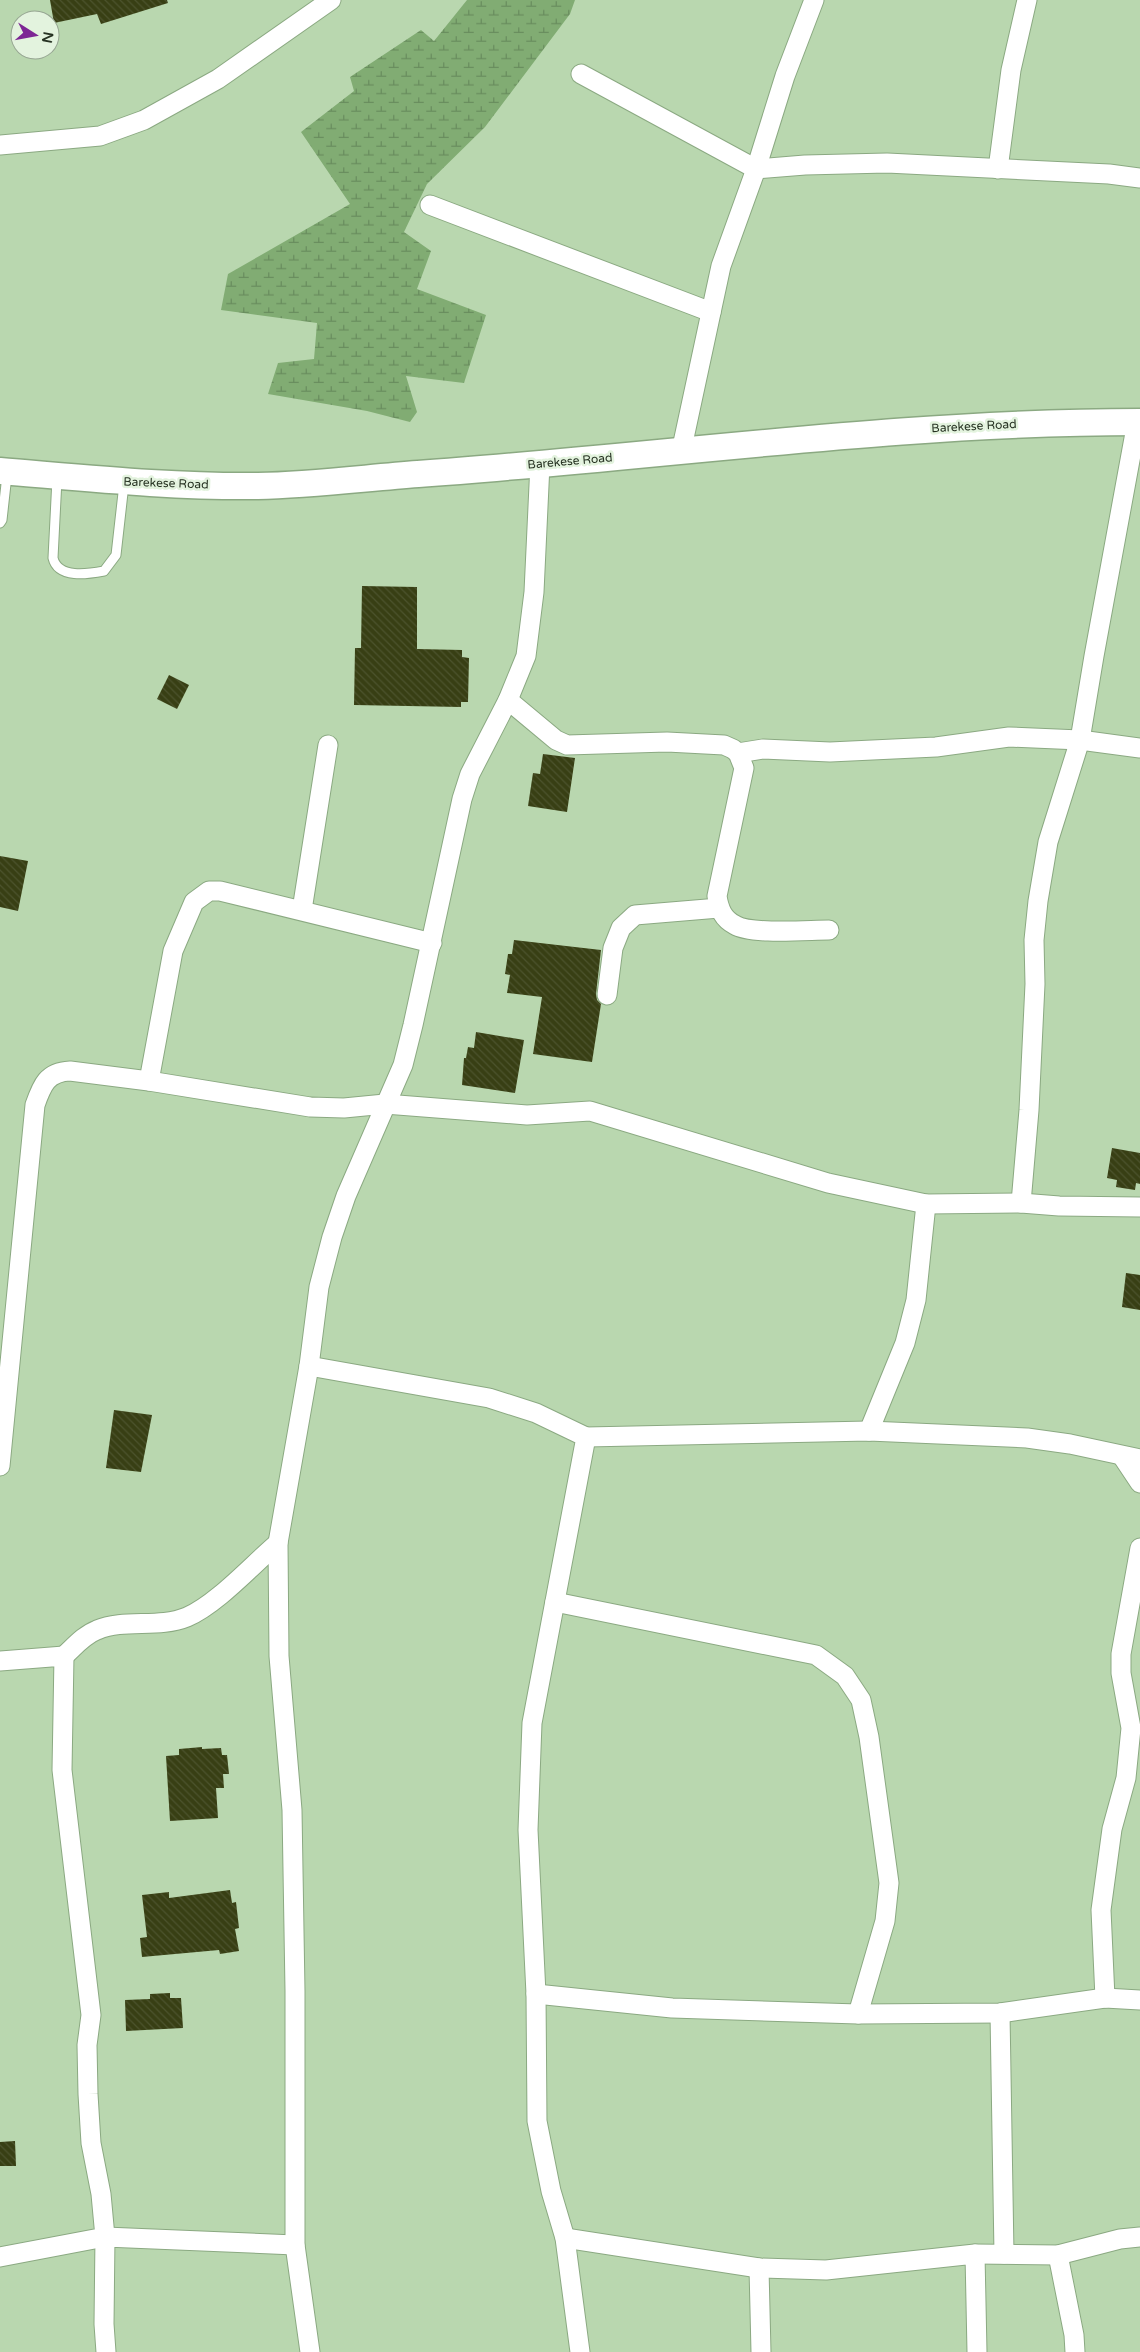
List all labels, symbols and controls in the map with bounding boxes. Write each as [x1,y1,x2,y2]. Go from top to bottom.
north arrow [10,10,60,60]
text: N [38,30,57,45]
street label: Barekese Road [931,417,1017,435]
street label: Barekese Road [527,450,613,472]
street label: Barekese Road [123,475,209,491]

